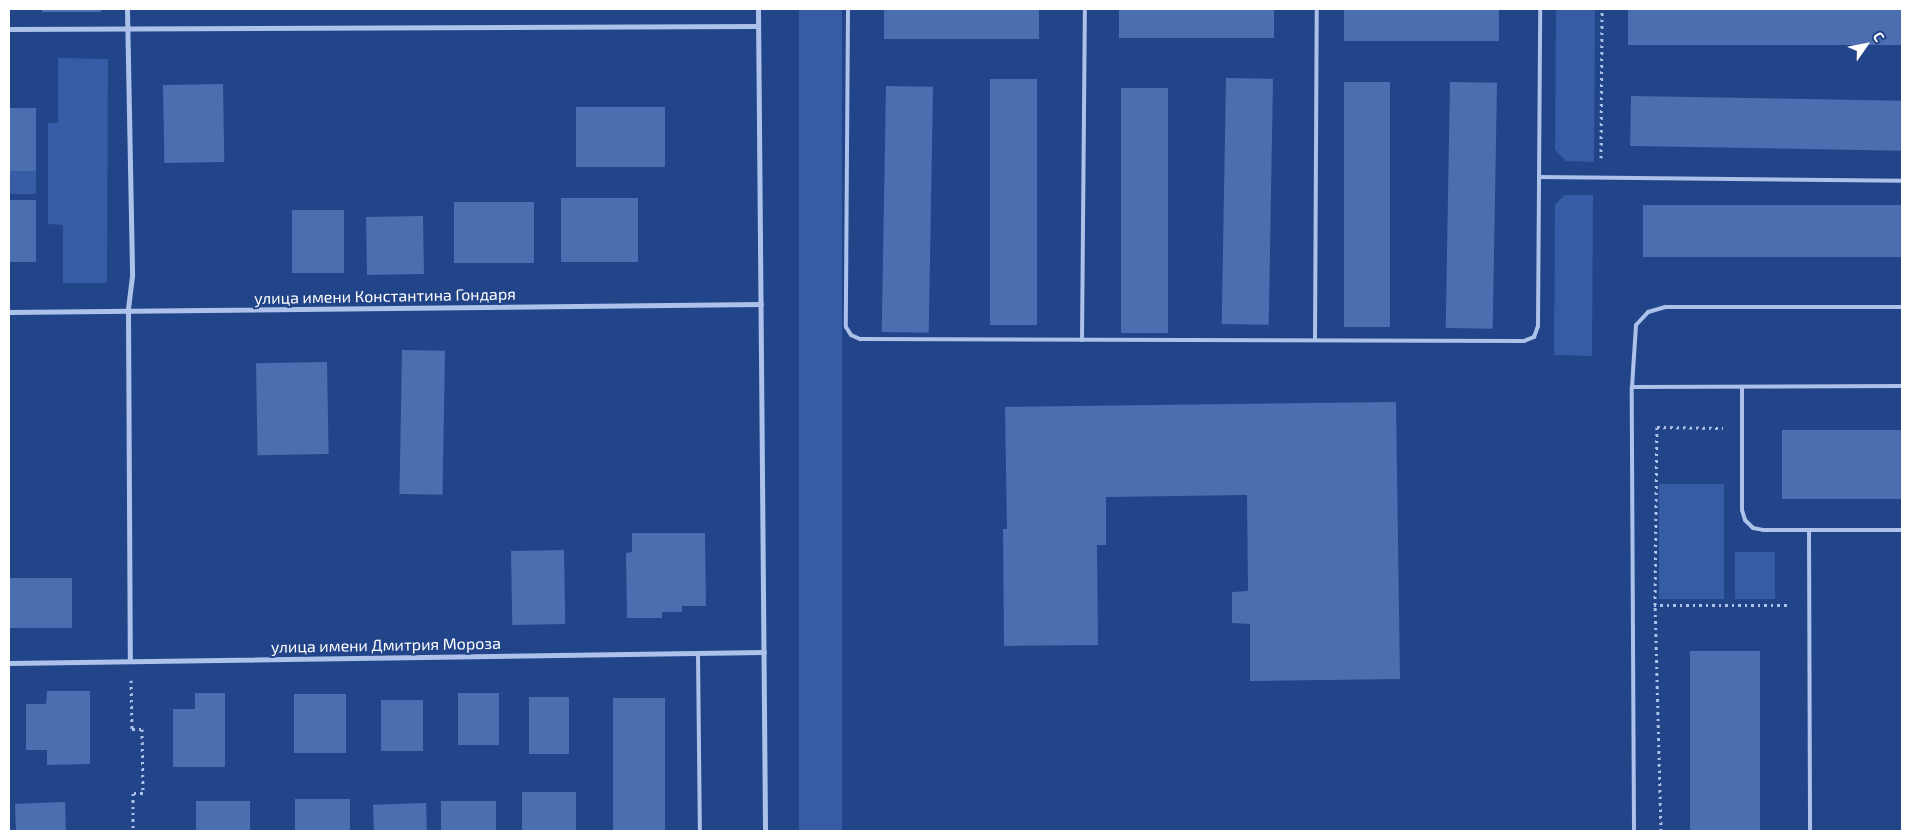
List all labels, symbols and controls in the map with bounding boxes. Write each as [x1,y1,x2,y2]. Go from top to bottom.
north arrow [1841,20,1891,70]
text: С [1870,28,1888,45]
street label: улица имени Константина Гондаря [254,284,516,308]
street label: улица имени Дмитрия Мороза [271,633,501,657]

